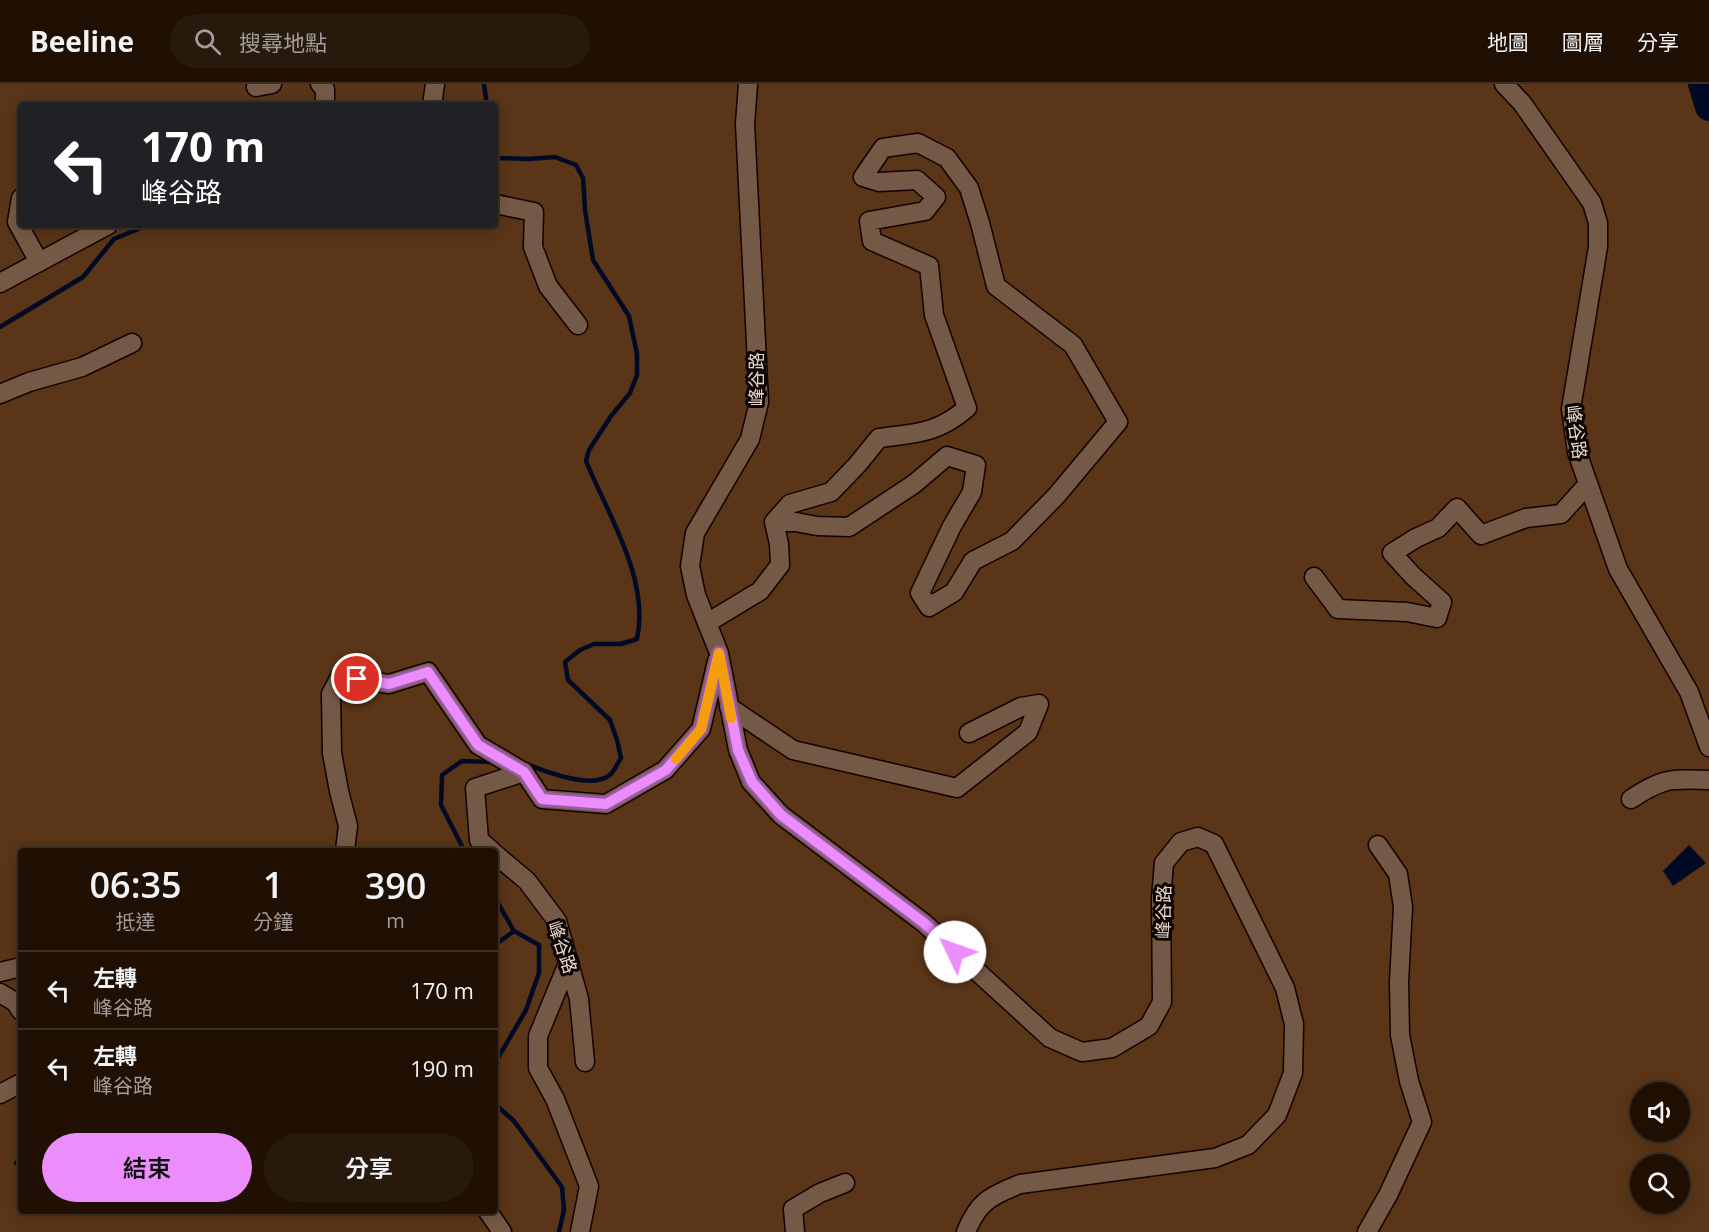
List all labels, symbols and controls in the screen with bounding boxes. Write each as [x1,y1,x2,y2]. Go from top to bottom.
search box [170,14,590,68]
text: Beeline [30,22,134,60]
icon: search [191,25,224,58]
text: 搜尋地點 [239,27,327,57]
text: 地圖 [1487,28,1529,56]
text: 圖層 [1562,28,1604,56]
text: 分享 [1637,28,1679,56]
text: 170 m [141,117,265,174]
icon: left [42,126,120,204]
text: 峰谷路 [141,173,222,210]
street label: 峰谷路 [744,352,768,406]
street label: 峰谷路 [1561,404,1593,460]
pin [331,653,382,704]
icon: arrive [340,662,373,695]
text: 06:35 [90,860,182,909]
text: 1 [263,860,284,909]
text: 390 [365,861,426,910]
street label: 峰谷路 [1151,885,1175,939]
text: m [386,907,405,934]
text: 抵達 [116,908,156,935]
text: 分鐘 [253,908,293,935]
street label: 峰谷路 [543,918,583,976]
position arrow [923,920,987,984]
text: 左轉 [93,962,137,992]
icon: left [42,974,75,1007]
text: 170 m [410,975,474,1005]
text: 峰谷路 [93,994,153,1021]
text: 左轉 [93,1040,137,1070]
icon: left [42,1052,75,1085]
text: 190 m [410,1053,474,1083]
text: 峰谷路 [93,1072,153,1099]
map controls [1630,1082,1690,1214]
button: sound [1630,1082,1690,1142]
button: 結束 [42,1133,252,1202]
button: 分享 [264,1133,474,1202]
button: search [1630,1154,1690,1214]

